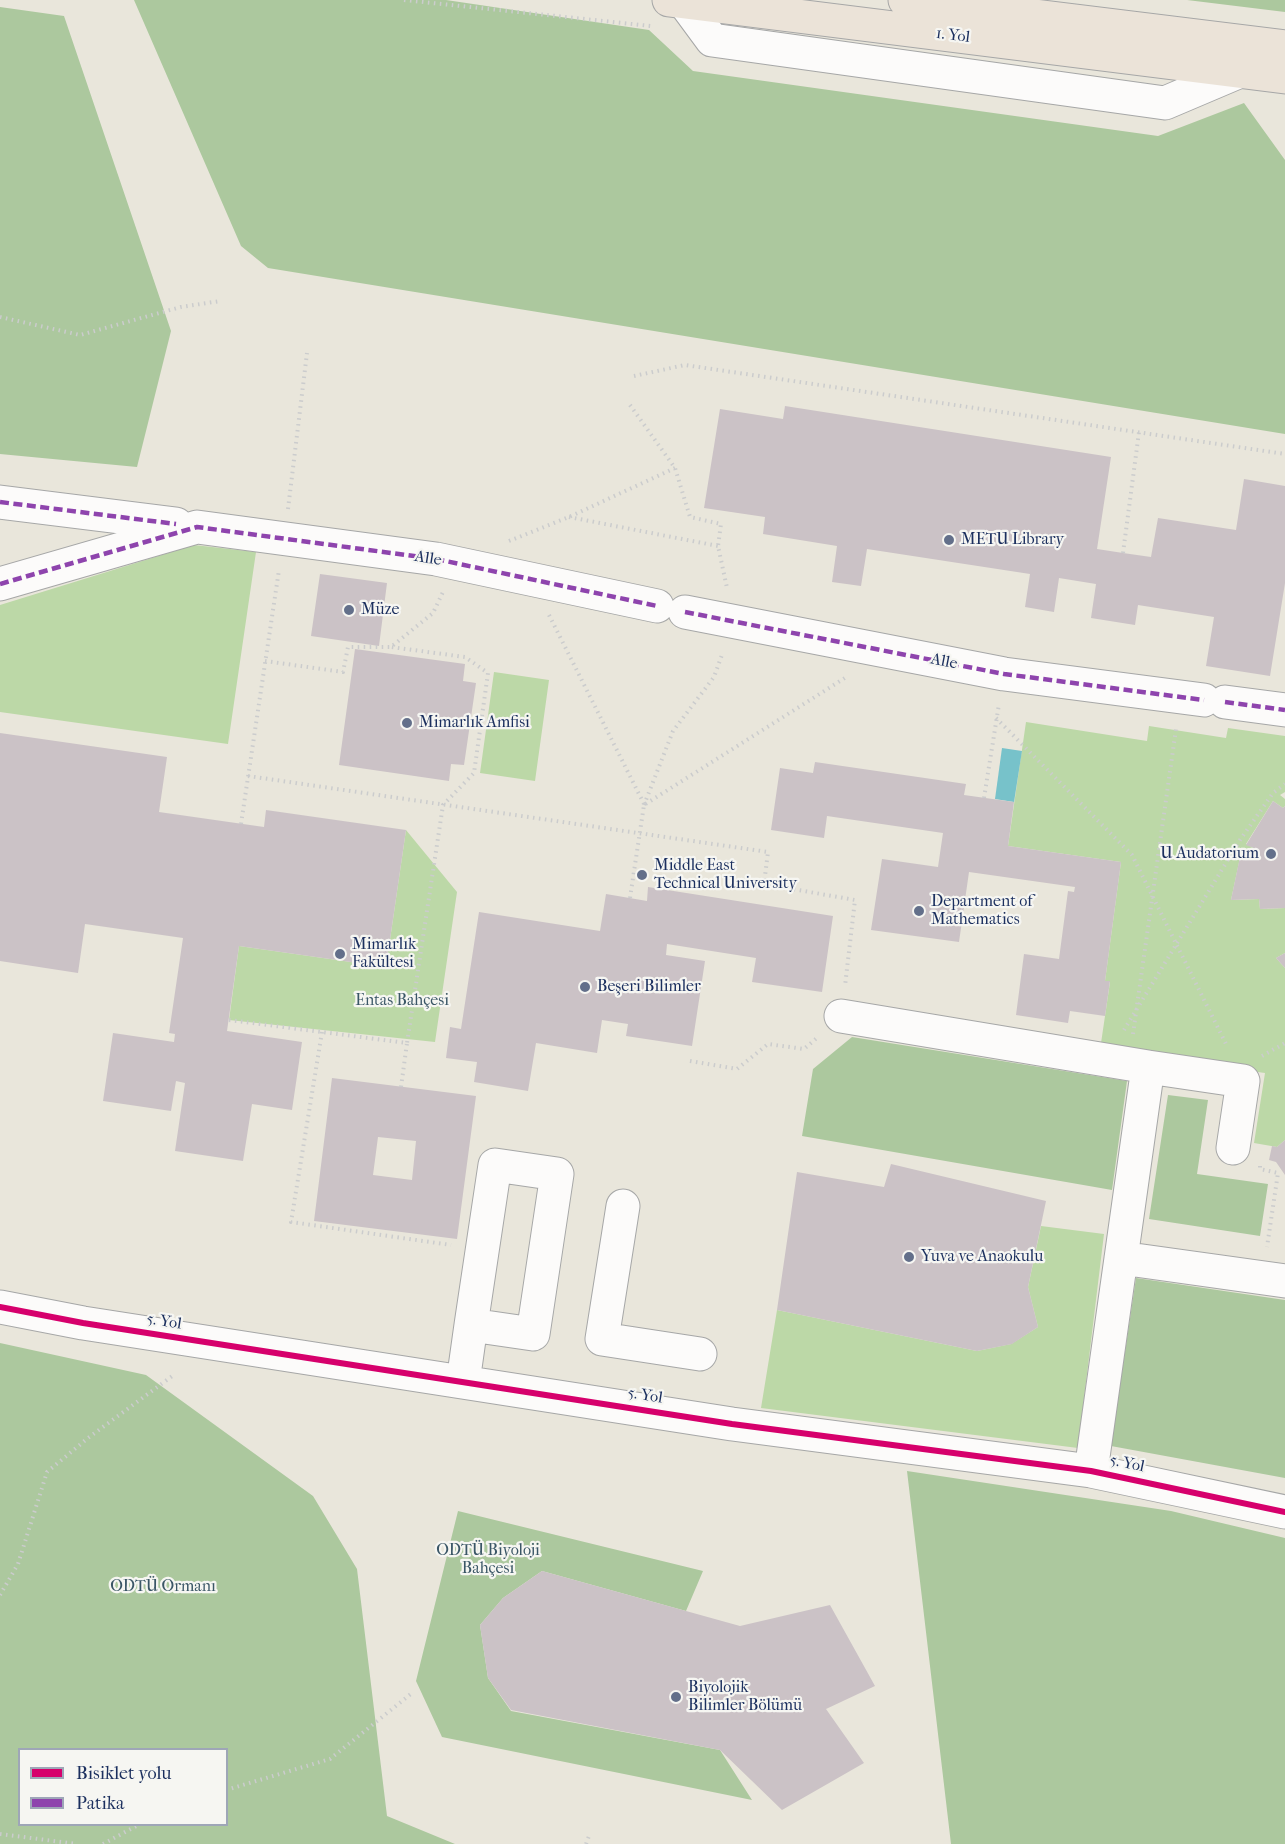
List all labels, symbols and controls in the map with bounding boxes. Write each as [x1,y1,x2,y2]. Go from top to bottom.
street label: 1. Yol [935,24,971,48]
place label: METU Library [961,530,1064,550]
marker: METU Library [942,533,956,547]
street label: Alle [413,547,443,571]
place label: Müze [361,600,400,620]
marker: Müze [342,603,356,617]
street label: Alle [929,650,959,674]
place label: Mimarlık Amfisi [419,713,530,733]
marker: Mimarlık Amfisi [400,716,414,730]
place label: U Audatorium [1160,844,1259,864]
marker: U Audatorium [1264,847,1278,861]
place label: Middle East Technical University [654,856,797,894]
marker: Middle East Technical University [635,868,649,882]
place label: Department of Mathematics [931,892,1033,930]
marker: Department of Mathematics [912,904,926,918]
place label: Mimarlık Fakültesi [352,935,416,973]
marker: Mimarlık Fakültesi [333,947,347,961]
place label: Beşeri Bilimler [597,977,701,997]
marker: Beşeri Bilimler [578,980,592,994]
park label: Entas Bahçesi [355,991,449,1011]
place label: Yuva ve Anaokulu [921,1247,1043,1267]
marker: Yuva ve Anaokulu [902,1250,916,1264]
street label: 5. Yol [145,1310,183,1334]
street label: 5. Yol [626,1384,664,1408]
street label: 5. Yol [1108,1451,1146,1477]
park label: ODTÜ Biyoloji Bahçesi [436,1541,540,1579]
park label: ODTÜ Ormanı [110,1577,216,1597]
place label: Biyolojik Bilimler Bölümü [688,1678,802,1716]
marker: Biyolojik Bilimler Bölümü [669,1690,683,1704]
legend [18,1748,228,1826]
text: Bisiklet yolu [76,1763,172,1784]
text: Patika [76,1793,124,1814]

